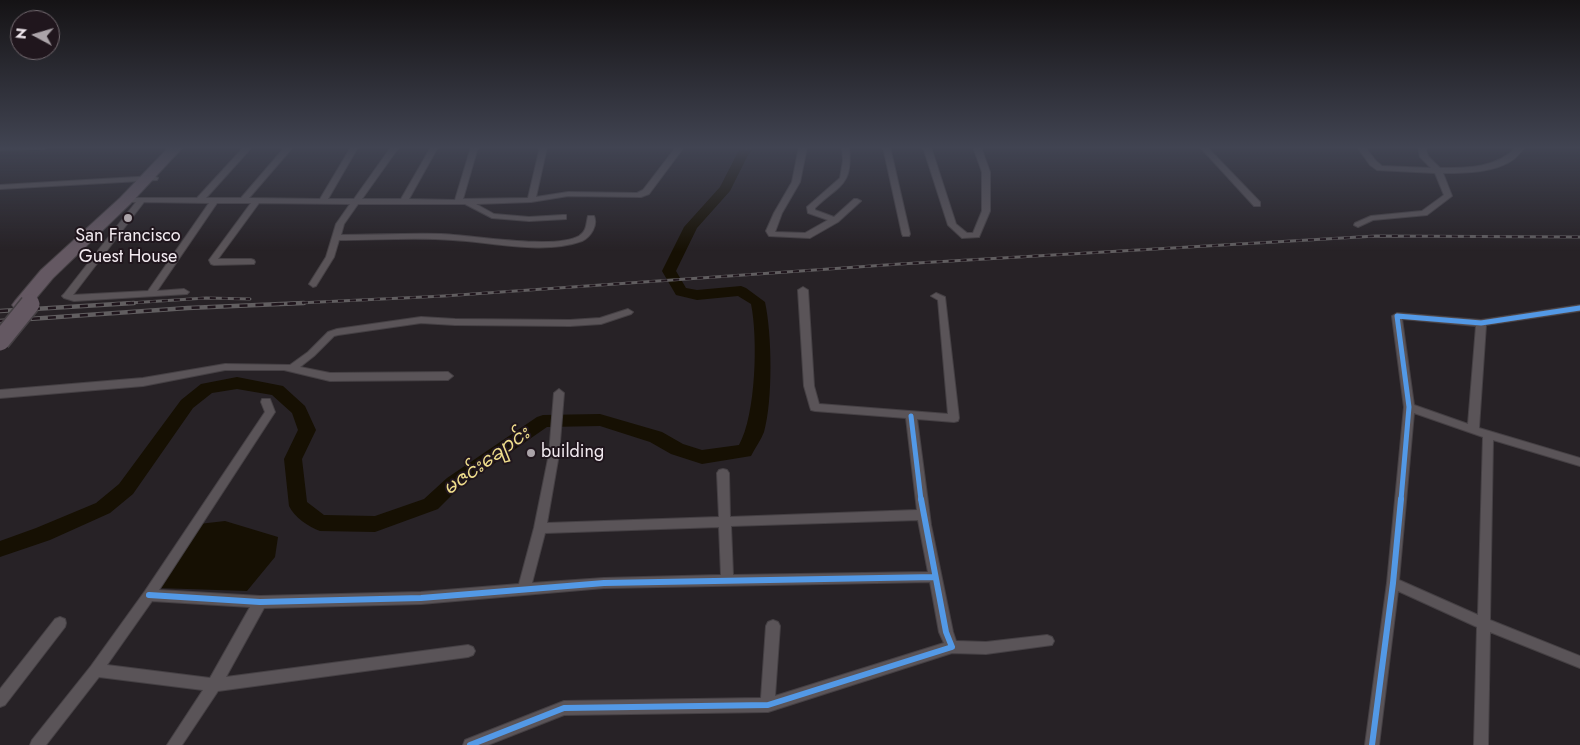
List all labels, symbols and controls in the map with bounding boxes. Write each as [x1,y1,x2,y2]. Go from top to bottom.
north arrow [10,10,60,60]
text: N [11,27,32,40]
marker: San Francisco Guest House [122,212,134,224]
place label: San Francisco Guest House [75,226,181,268]
water label: မဇင်းချောင်း [439,423,535,501]
place label: building [541,442,604,464]
marker: building [525,447,537,459]

